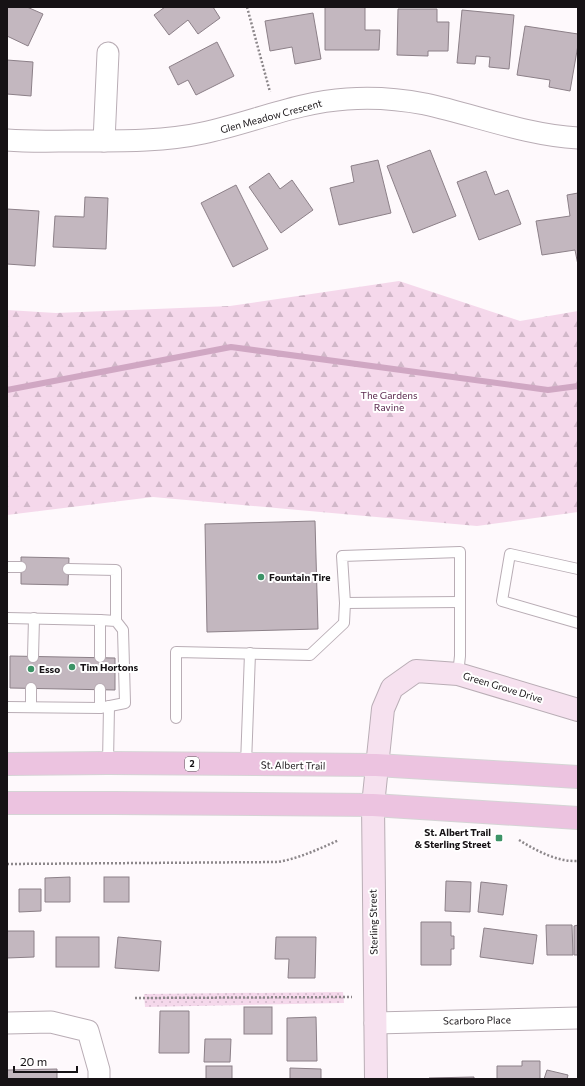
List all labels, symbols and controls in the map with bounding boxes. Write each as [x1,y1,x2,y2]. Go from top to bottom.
street label: Glen Meadow Crescent [219,97,323,135]
park label: The Gardens Ravine [360,389,418,413]
place label: Fountain Tire [269,571,331,583]
marker: Fountain Tire [256,572,266,582]
place label: Tim Hortons [80,661,138,673]
marker: Tim Hortons [67,662,77,672]
place label: Esso [39,663,60,675]
marker: Esso [26,664,36,674]
street label: Green Grove Drive [462,669,544,705]
road number: 2 [185,757,199,771]
street label: St. Albert Trail [261,758,325,772]
place label: St. Albert Trail & Sterling Street [414,826,491,850]
marker: St. Albert Trail & Sterling Street [494,833,504,843]
street label: Sterling Street [366,889,380,955]
street label: Scarboro Place [443,1013,511,1027]
scale bar [14,1048,77,1074]
text: 20 m [20,1054,47,1068]

